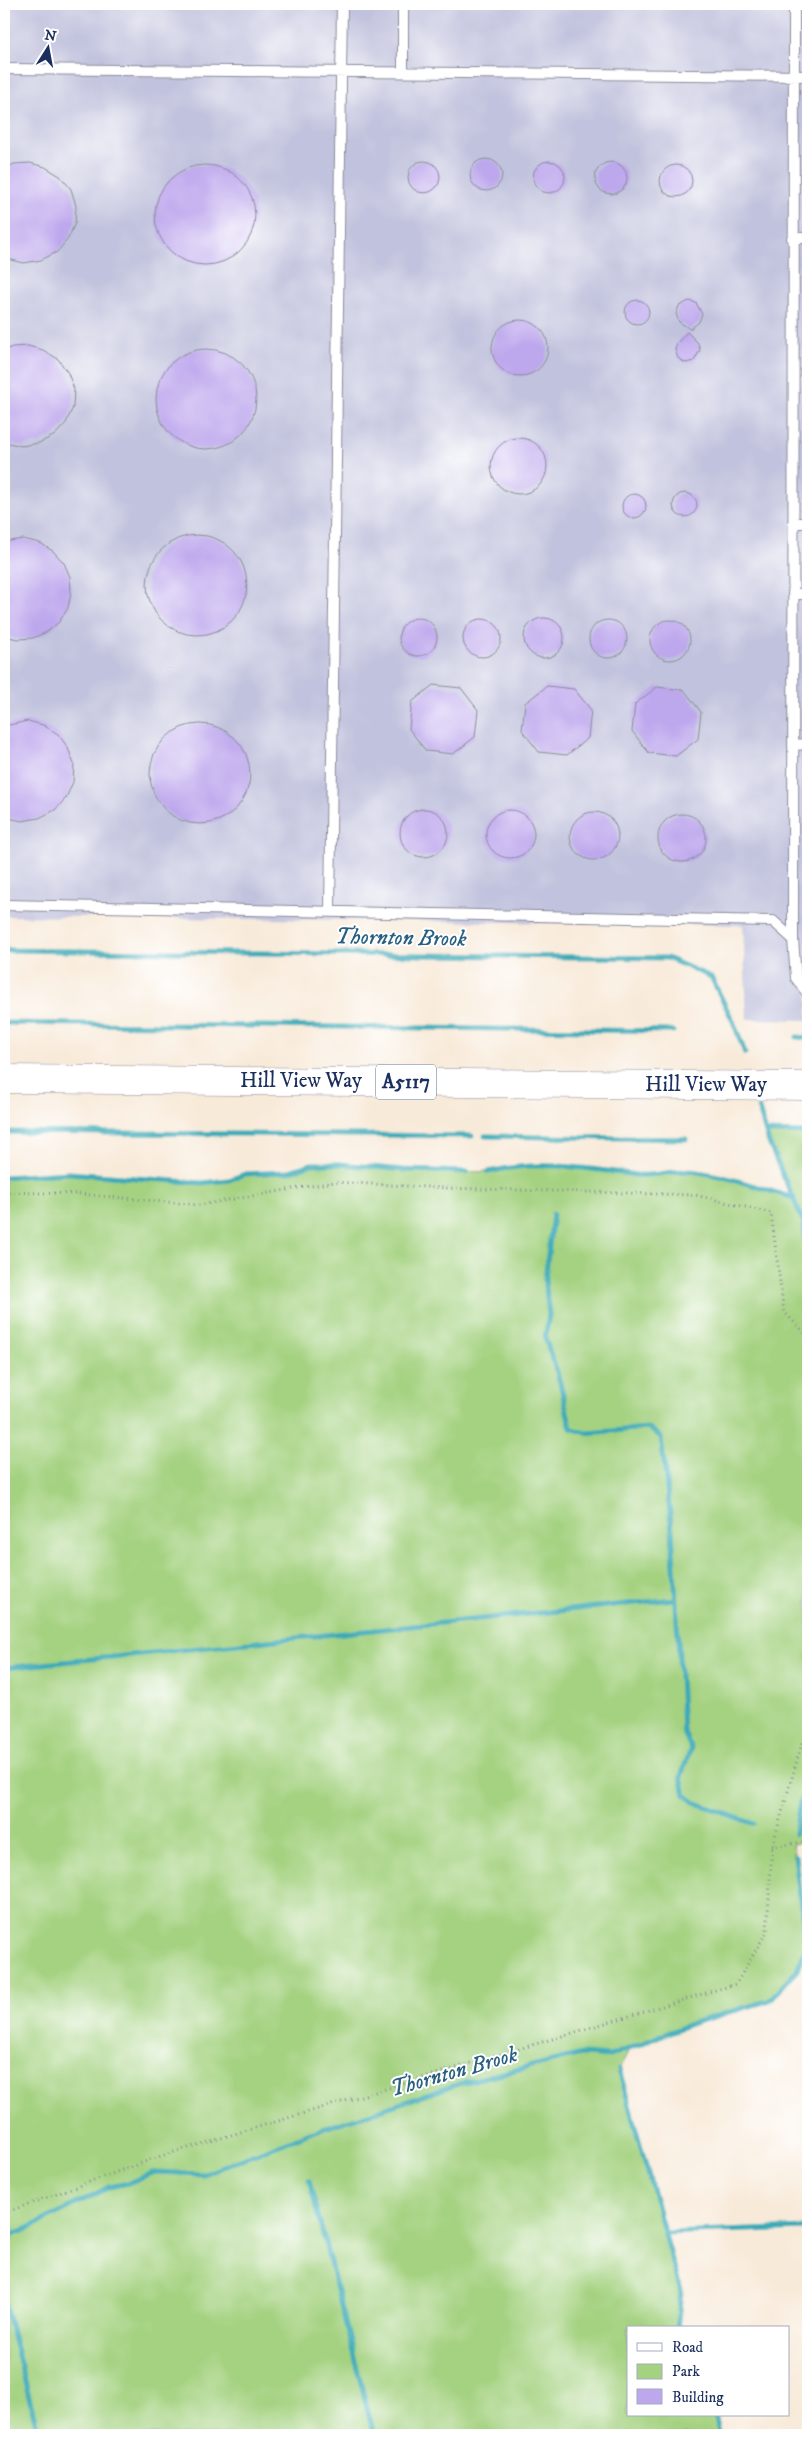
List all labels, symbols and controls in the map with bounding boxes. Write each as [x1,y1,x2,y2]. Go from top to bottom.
north arrow [22,22,72,72]
text: N [43,26,58,46]
water label: Thornton Brook [335,923,468,953]
road number: A5117 [376,1064,436,1100]
street label: Hill View Way [240,1068,363,1094]
street label: Hill View Way [645,1072,768,1098]
water label: Thornton Brook [387,2041,522,2103]
legend [627,2326,790,2416]
text: Road [672,2338,704,2357]
text: Park [672,2362,701,2381]
text: Building [672,2388,724,2407]

